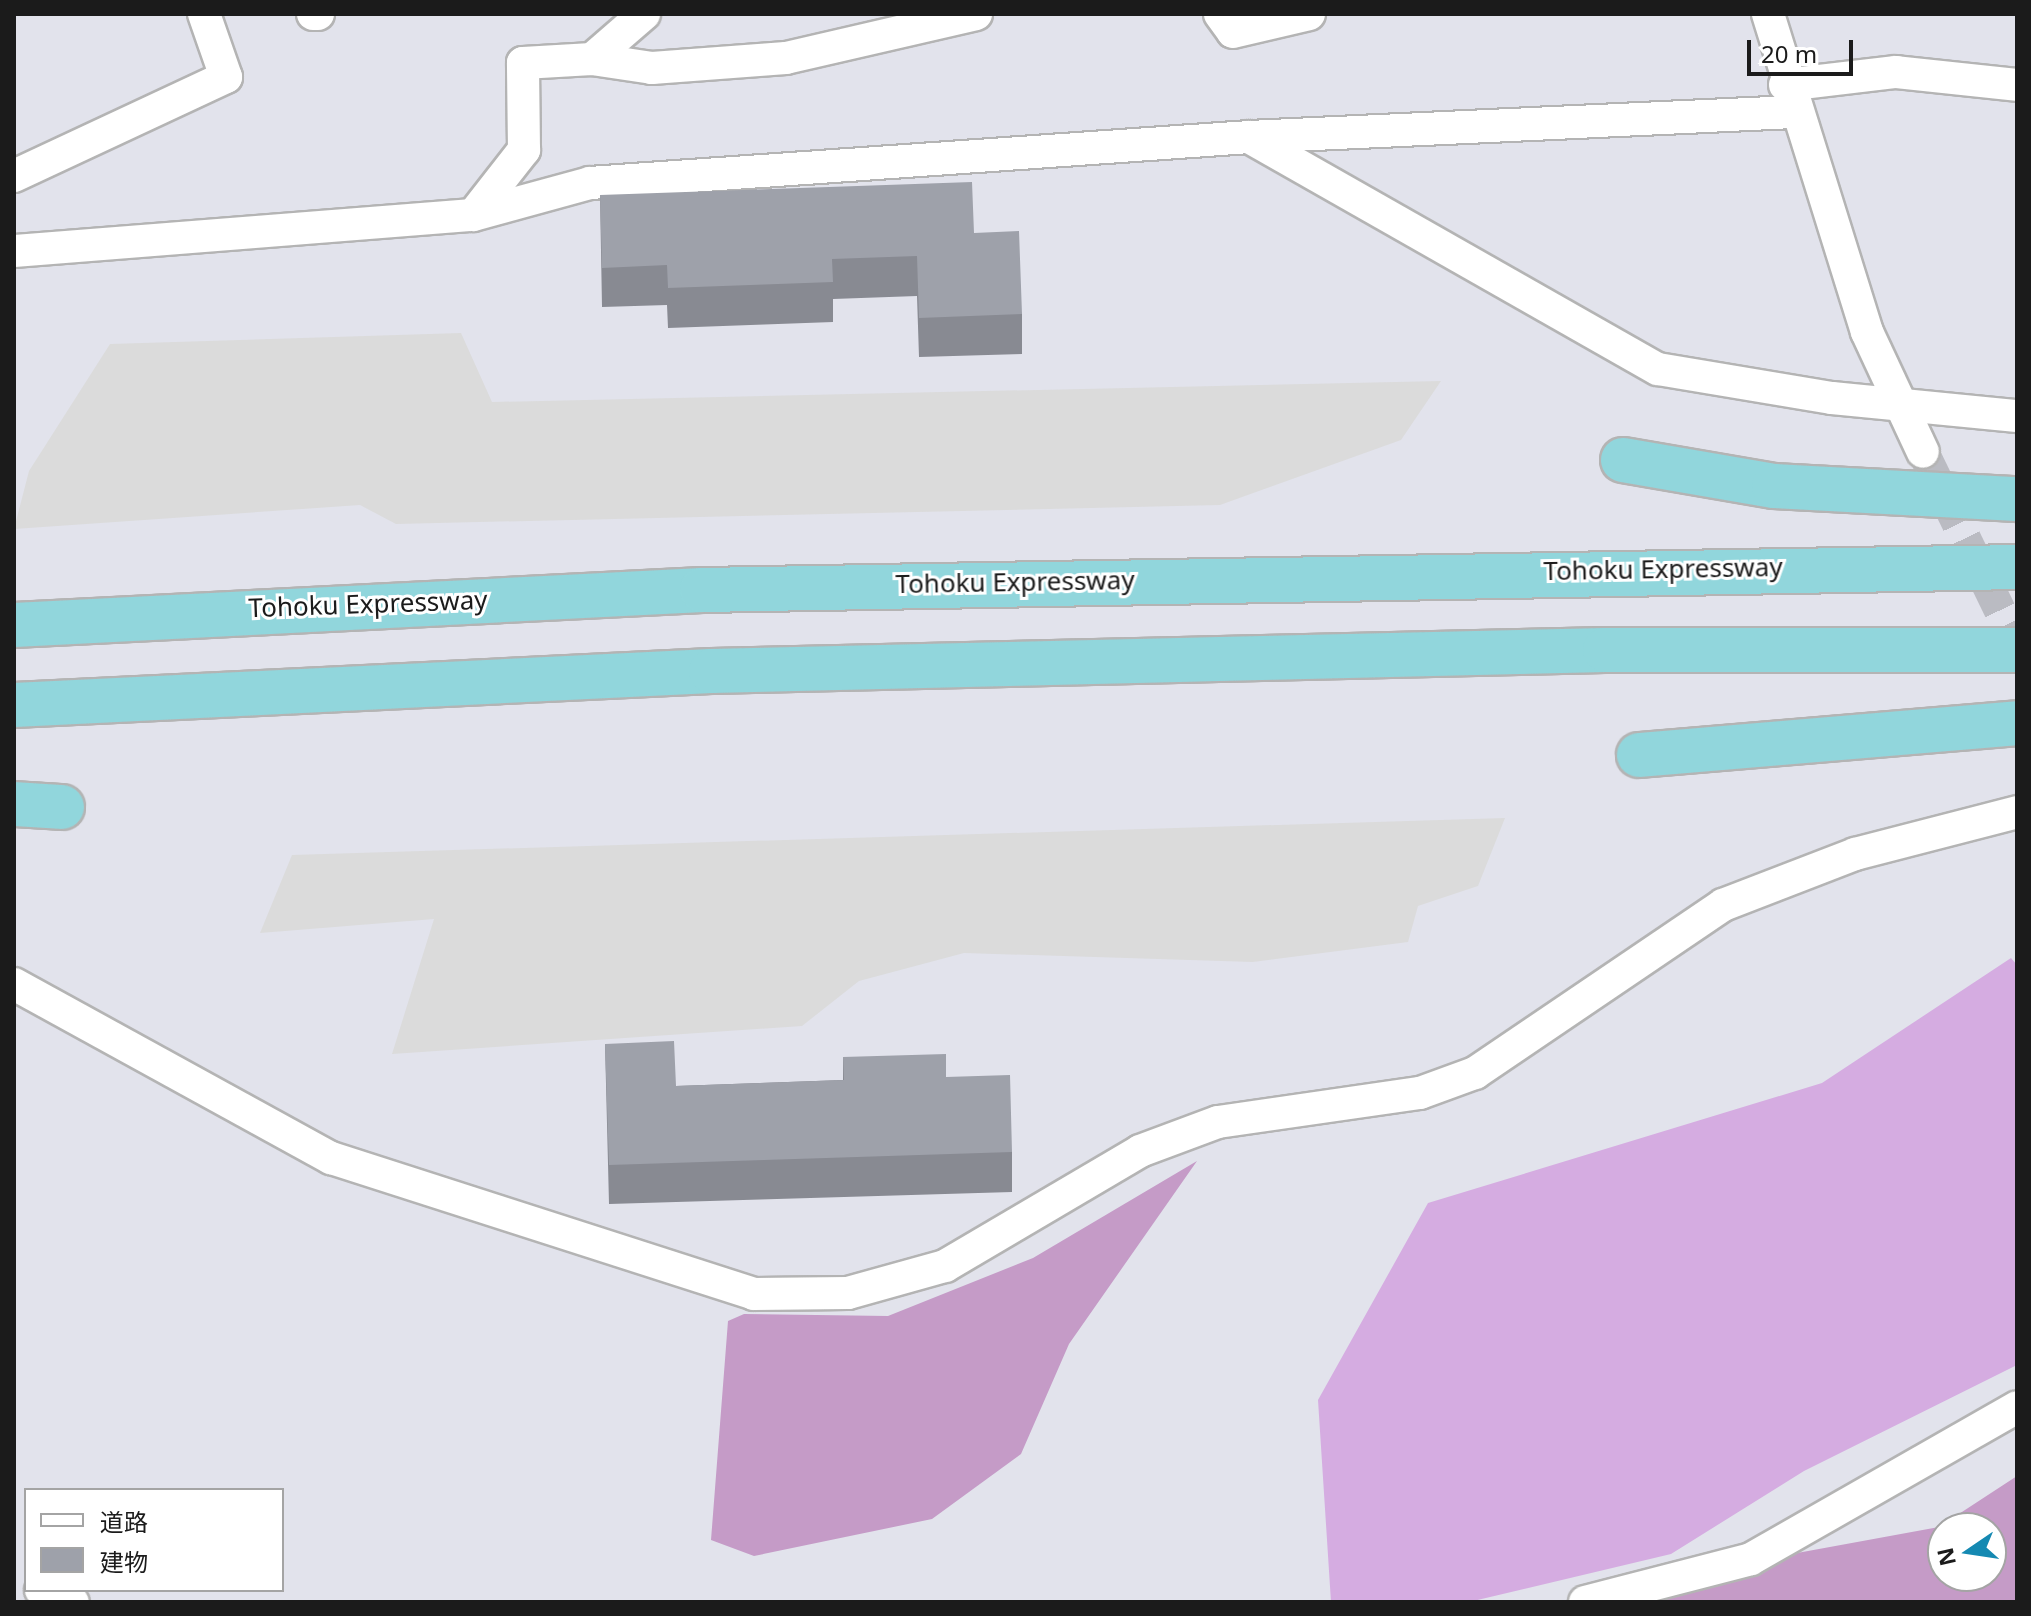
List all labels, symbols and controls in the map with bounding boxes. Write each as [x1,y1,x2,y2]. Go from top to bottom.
scale bar [1751,24,1857,74]
text: 20 m [1761,37,1817,70]
street label: Tohoku Expressway [1543,551,1783,587]
street label: Tohoku Expressway [895,564,1135,600]
street label: Tohoku Expressway [248,584,488,624]
legend [24,1488,284,1592]
text: 道路 [100,1505,148,1538]
north arrow [1927,1512,2007,1592]
text: 建物 [100,1545,148,1578]
text: N [1929,1545,1962,1569]

